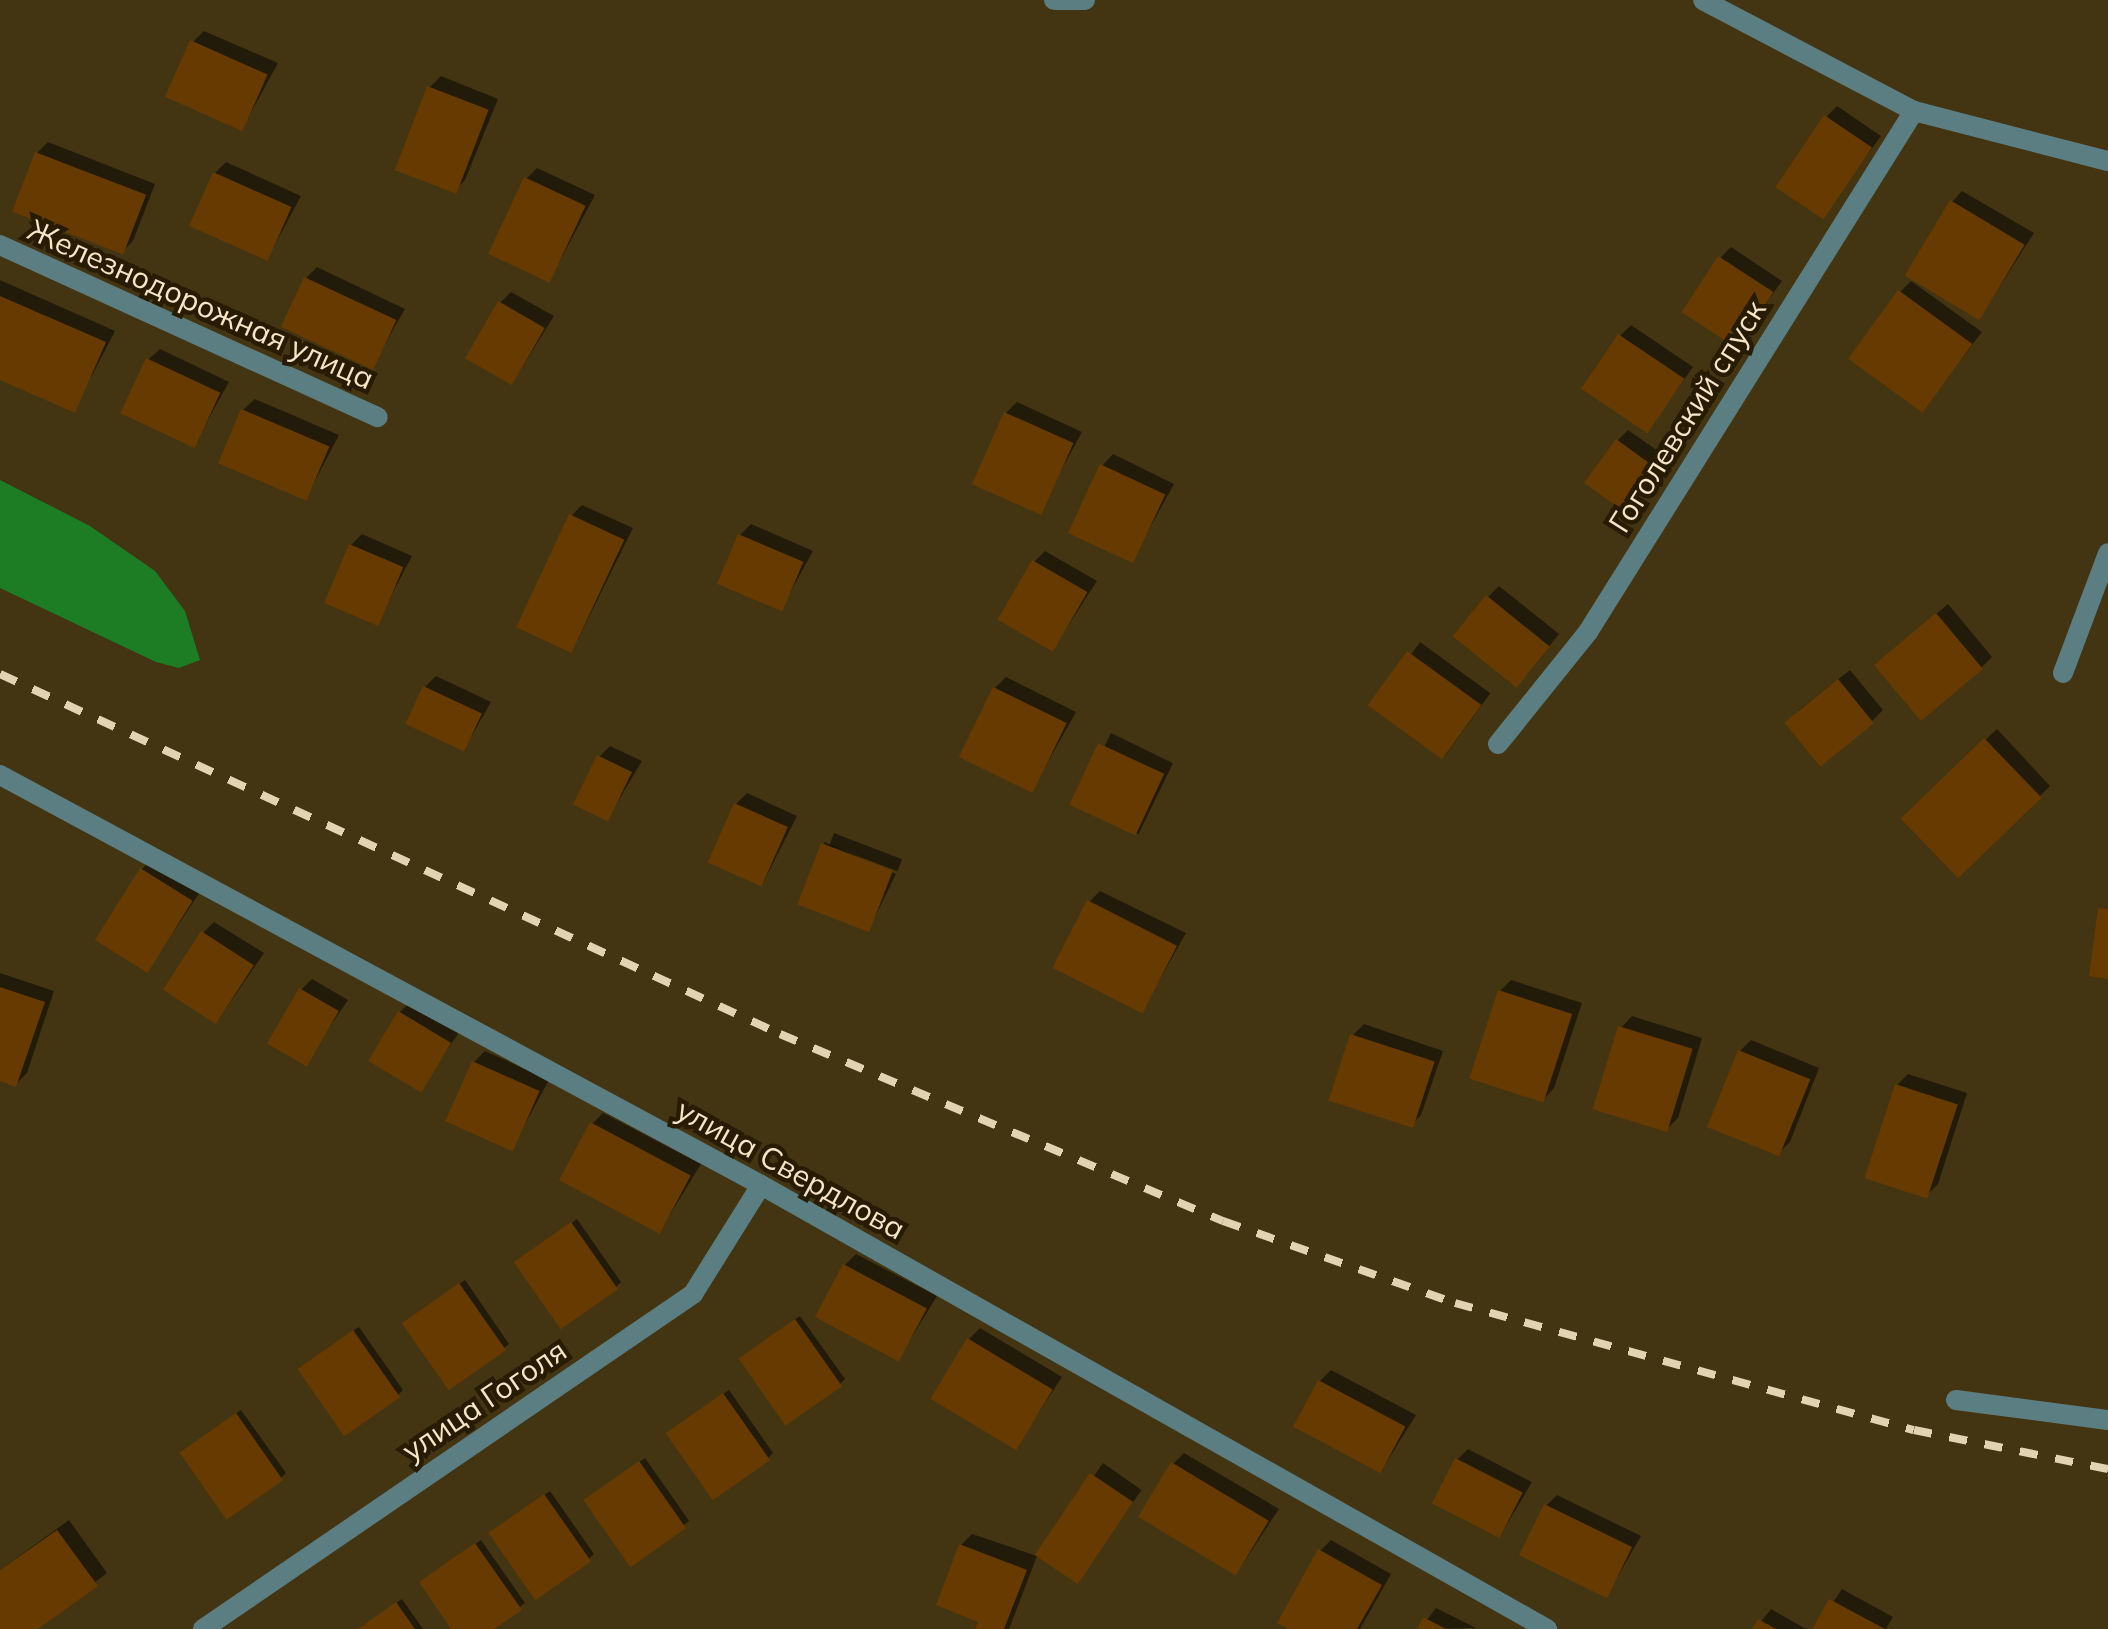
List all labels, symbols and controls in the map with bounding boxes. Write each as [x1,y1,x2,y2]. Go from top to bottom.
street label: Железнодорожная улица [23,211,379,397]
street label: Гоголевский спуск [1601,293,1773,539]
street label: улица Свердлова [670,1091,912,1247]
street label: улица Гоголя [395,1332,573,1468]

